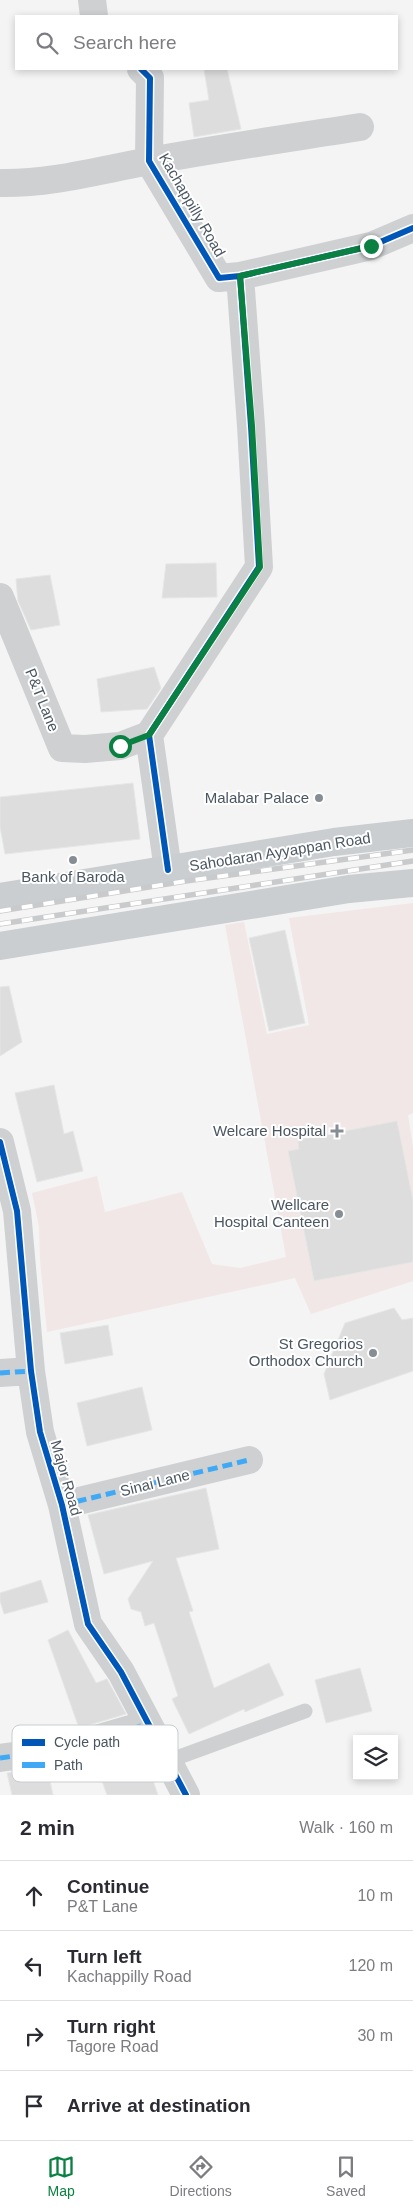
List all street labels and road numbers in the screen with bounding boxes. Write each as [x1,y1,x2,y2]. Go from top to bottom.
street label: Kachappilly Road [156,150,229,260]
street label: P&T Lane [22,666,63,734]
street label: Sahodaran Ayyappan Road [188,829,372,874]
street label: Major Road [48,1438,85,1517]
street label: Sinai Lane [118,1466,191,1499]

